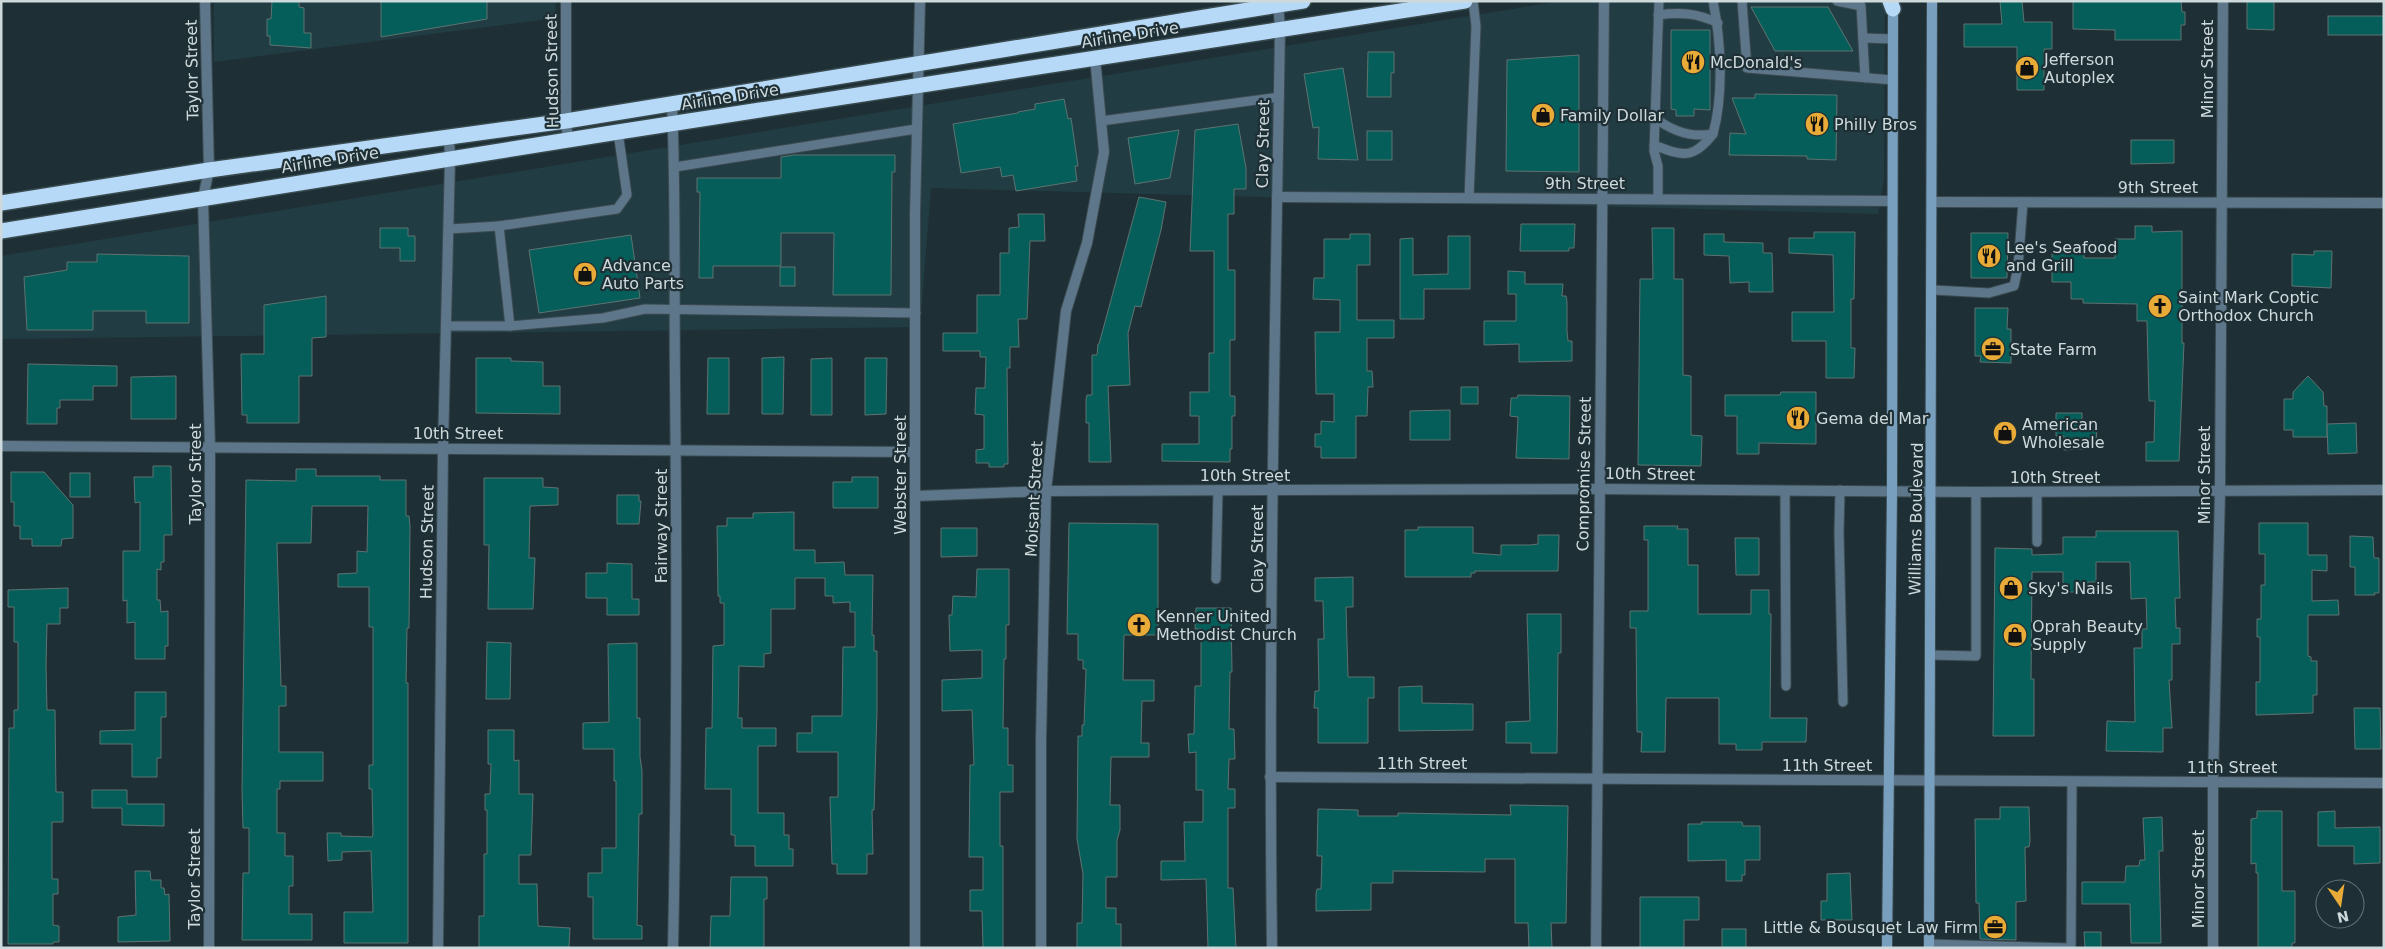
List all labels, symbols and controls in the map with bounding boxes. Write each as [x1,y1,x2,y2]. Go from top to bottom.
street label: Hudson Street [542,14,562,128]
street label: Airline Drive [1080,18,1180,52]
street label: Taylor Street [182,19,202,122]
street label: Minor Street [2198,20,2217,118]
restaurant icon: McDonald's [1680,49,1706,75]
place label: Jefferson Autoplex [2043,50,2115,87]
place label: McDonald's [1710,53,1802,72]
shop icon: Jefferson Autoplex [2014,55,2040,81]
street label: Airline Drive [680,80,780,114]
street label: Clay Street [1253,100,1273,188]
shop icon: Family Dollar [1530,102,1556,128]
place label: Family Dollar [1560,106,1664,125]
restaurant icon: Philly Bros [1804,111,1830,137]
place label: Philly Bros [1834,115,1917,134]
street label: Airline Drive [280,143,380,177]
street label: 9th Street [1545,174,1625,193]
street label: 9th Street [2118,178,2198,197]
place label: Lee's Seafood and Grill [2006,238,2117,275]
restaurant icon: Lee's Seafood and Grill [1976,243,2002,269]
place label: Advance Auto Parts [602,256,684,293]
shop icon: Advance Auto Parts [572,261,598,287]
place label: Saint Mark Coptic Orthodox Church [2178,288,2319,325]
church icon: Saint Mark Coptic Orthodox Church [2147,293,2173,319]
office icon: State Farm [1980,336,2006,362]
place label: State Farm [2010,340,2097,359]
street label: Compromise Street [1573,397,1595,551]
restaurant icon: Gema del Mar [1785,405,1811,431]
place label: Gema del Mar [1816,409,1929,428]
street label: Webster Street [891,415,910,535]
place label: American Wholesale [2022,415,2104,452]
shop icon: American Wholesale [1992,420,2018,446]
street label: Taylor Street [186,424,205,525]
street label: 10th Street [413,424,503,443]
street label: Minor Street [2195,426,2214,524]
street label: Moisant Street [1021,440,1047,558]
street label: Williams Boulevard [1905,442,1927,596]
street label: 10th Street [1605,464,1695,484]
street label: 10th Street [1200,466,1290,485]
street label: 10th Street [2010,468,2100,487]
street label: Fairway Street [652,469,671,583]
street label: Hudson Street [417,485,437,599]
street label: Clay Street [1248,505,1267,593]
shop icon: Sky's Nails [1998,575,2024,601]
place label: Sky's Nails [2028,579,2113,598]
place label: Kenner United Methodist Church [1156,607,1297,644]
church icon: Kenner United Methodist Church [1126,612,1152,638]
place label: Oprah Beauty Supply [2032,617,2143,654]
shop icon: Oprah Beauty Supply [2002,622,2028,648]
street label: 11th Street [1377,754,1467,773]
street label: 11th Street [1782,756,1872,775]
street label: 11th Street [2187,758,2277,777]
street label: Taylor Street [185,829,204,930]
street label: Minor Street [2189,830,2208,928]
north arrow [2315,879,2365,929]
text: N [2335,908,2350,926]
office icon: Little & Bousquet Law Firm [1982,914,2008,940]
place label: Little & Bousquet Law Firm [1763,918,1978,937]

